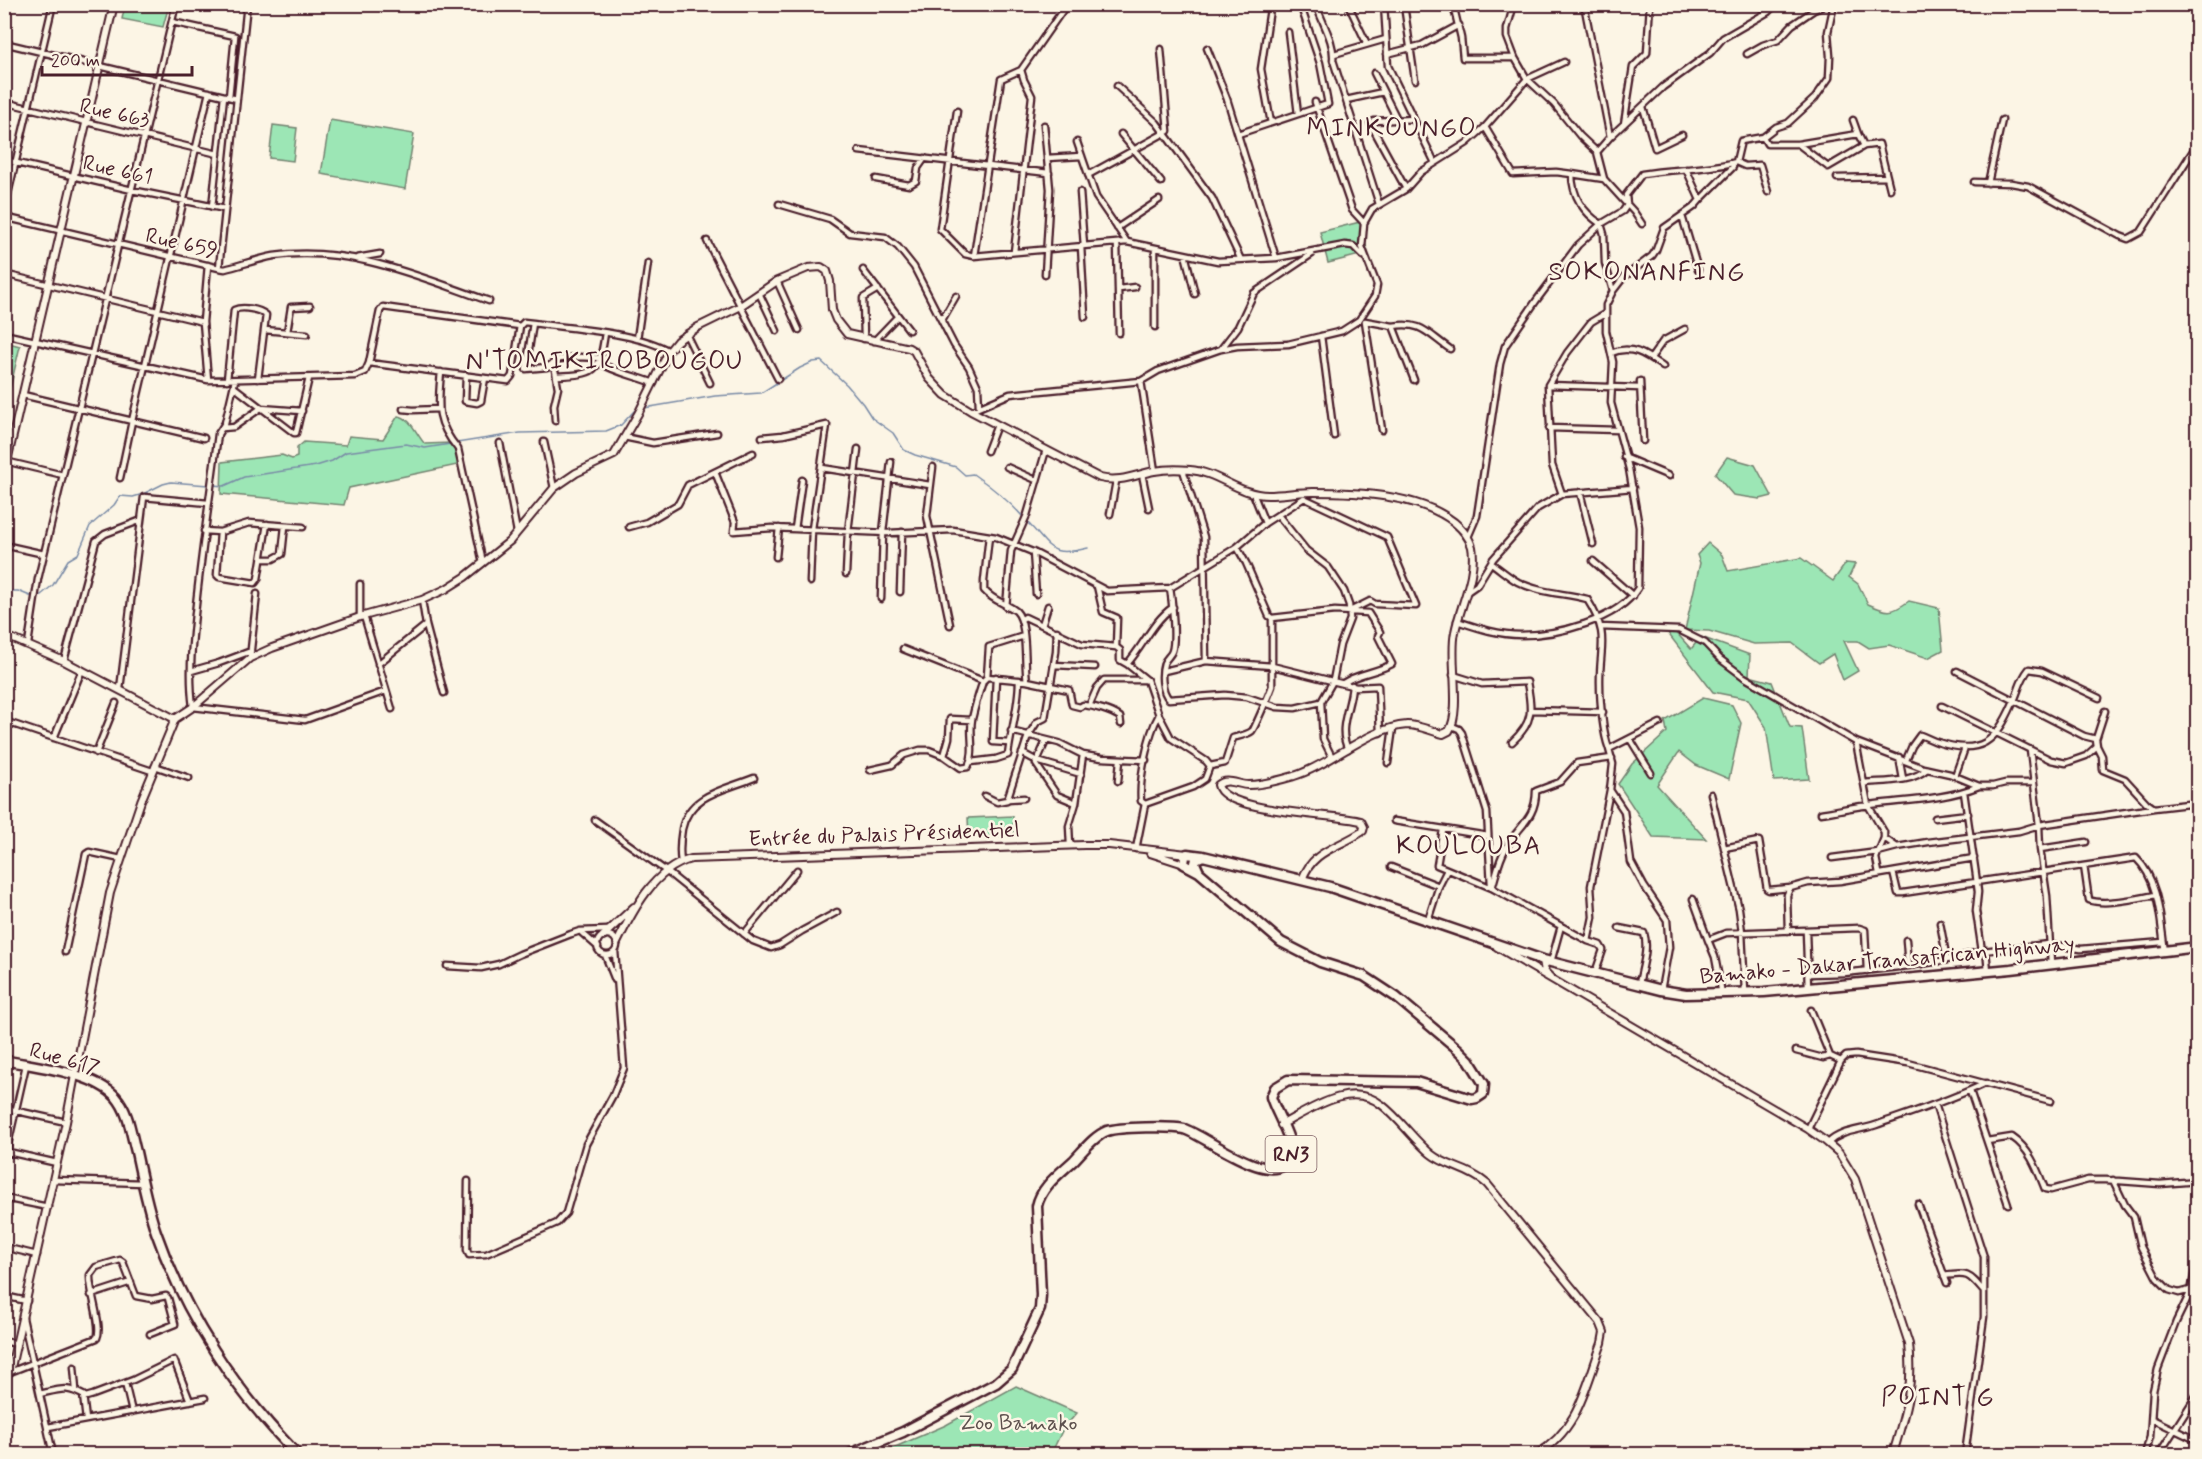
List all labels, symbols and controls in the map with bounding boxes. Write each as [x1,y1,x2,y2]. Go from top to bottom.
scale bar [42,39,192,77]
text: 200 m [51,49,100,73]
street label: Rue 663 [77,92,152,136]
district label: MINKOUNGO [1307,112,1477,146]
street label: Rue 661 [80,149,155,193]
street label: Rue 659 [143,222,220,266]
district label: SOKONANFING [1548,256,1746,290]
district label: N'TOMIKIROBOUGOU [466,345,744,379]
street label: Entrée du Palais Présidentiel [748,816,1020,854]
district label: KOULOUBA [1396,830,1542,864]
street label: Bamako - Dakar Transafrican Highway [1698,931,2076,992]
street label: Rue 617 [26,1037,103,1083]
road number: RN3 [1266,1136,1316,1172]
district label: POINT G [1881,1381,1995,1415]
park label: Zoo Bamako [958,1410,1078,1438]

